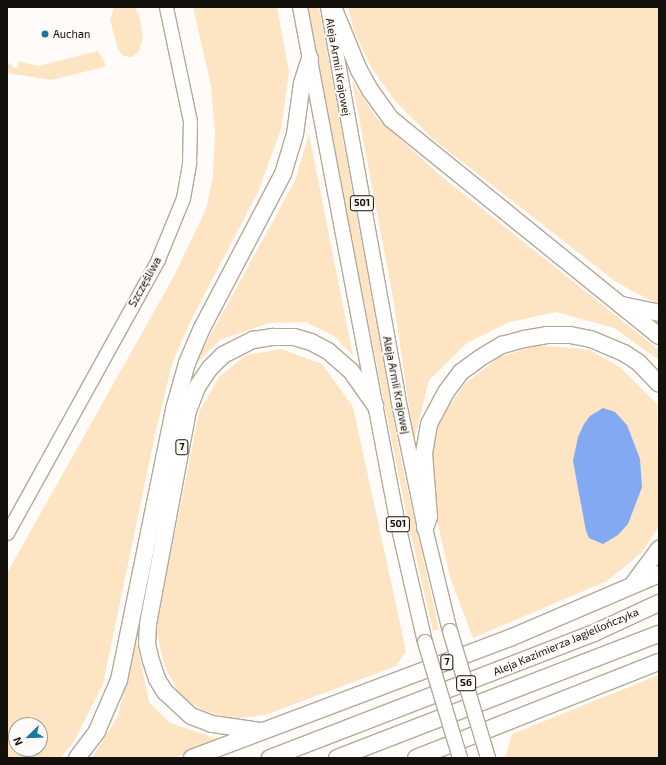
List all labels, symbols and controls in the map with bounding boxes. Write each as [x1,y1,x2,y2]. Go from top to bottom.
street label: Aleja Armii Krajowej [323,17,353,117]
place label: Auchan [53,27,90,41]
marker: Auchan [40,29,50,39]
road number: 501 [349,195,375,211]
street label: Szczęśliwa [126,255,164,309]
street label: Aleja Armii Krajowej [380,335,412,435]
road number: 7 [175,439,189,455]
road number: 501 [385,516,411,532]
street label: Aleja Kazimierza Jagiellończyka [491,605,641,679]
road number: 7 [440,654,454,670]
road number: S6 [456,675,476,691]
north arrow [8,717,48,757]
text: N [10,735,25,748]

